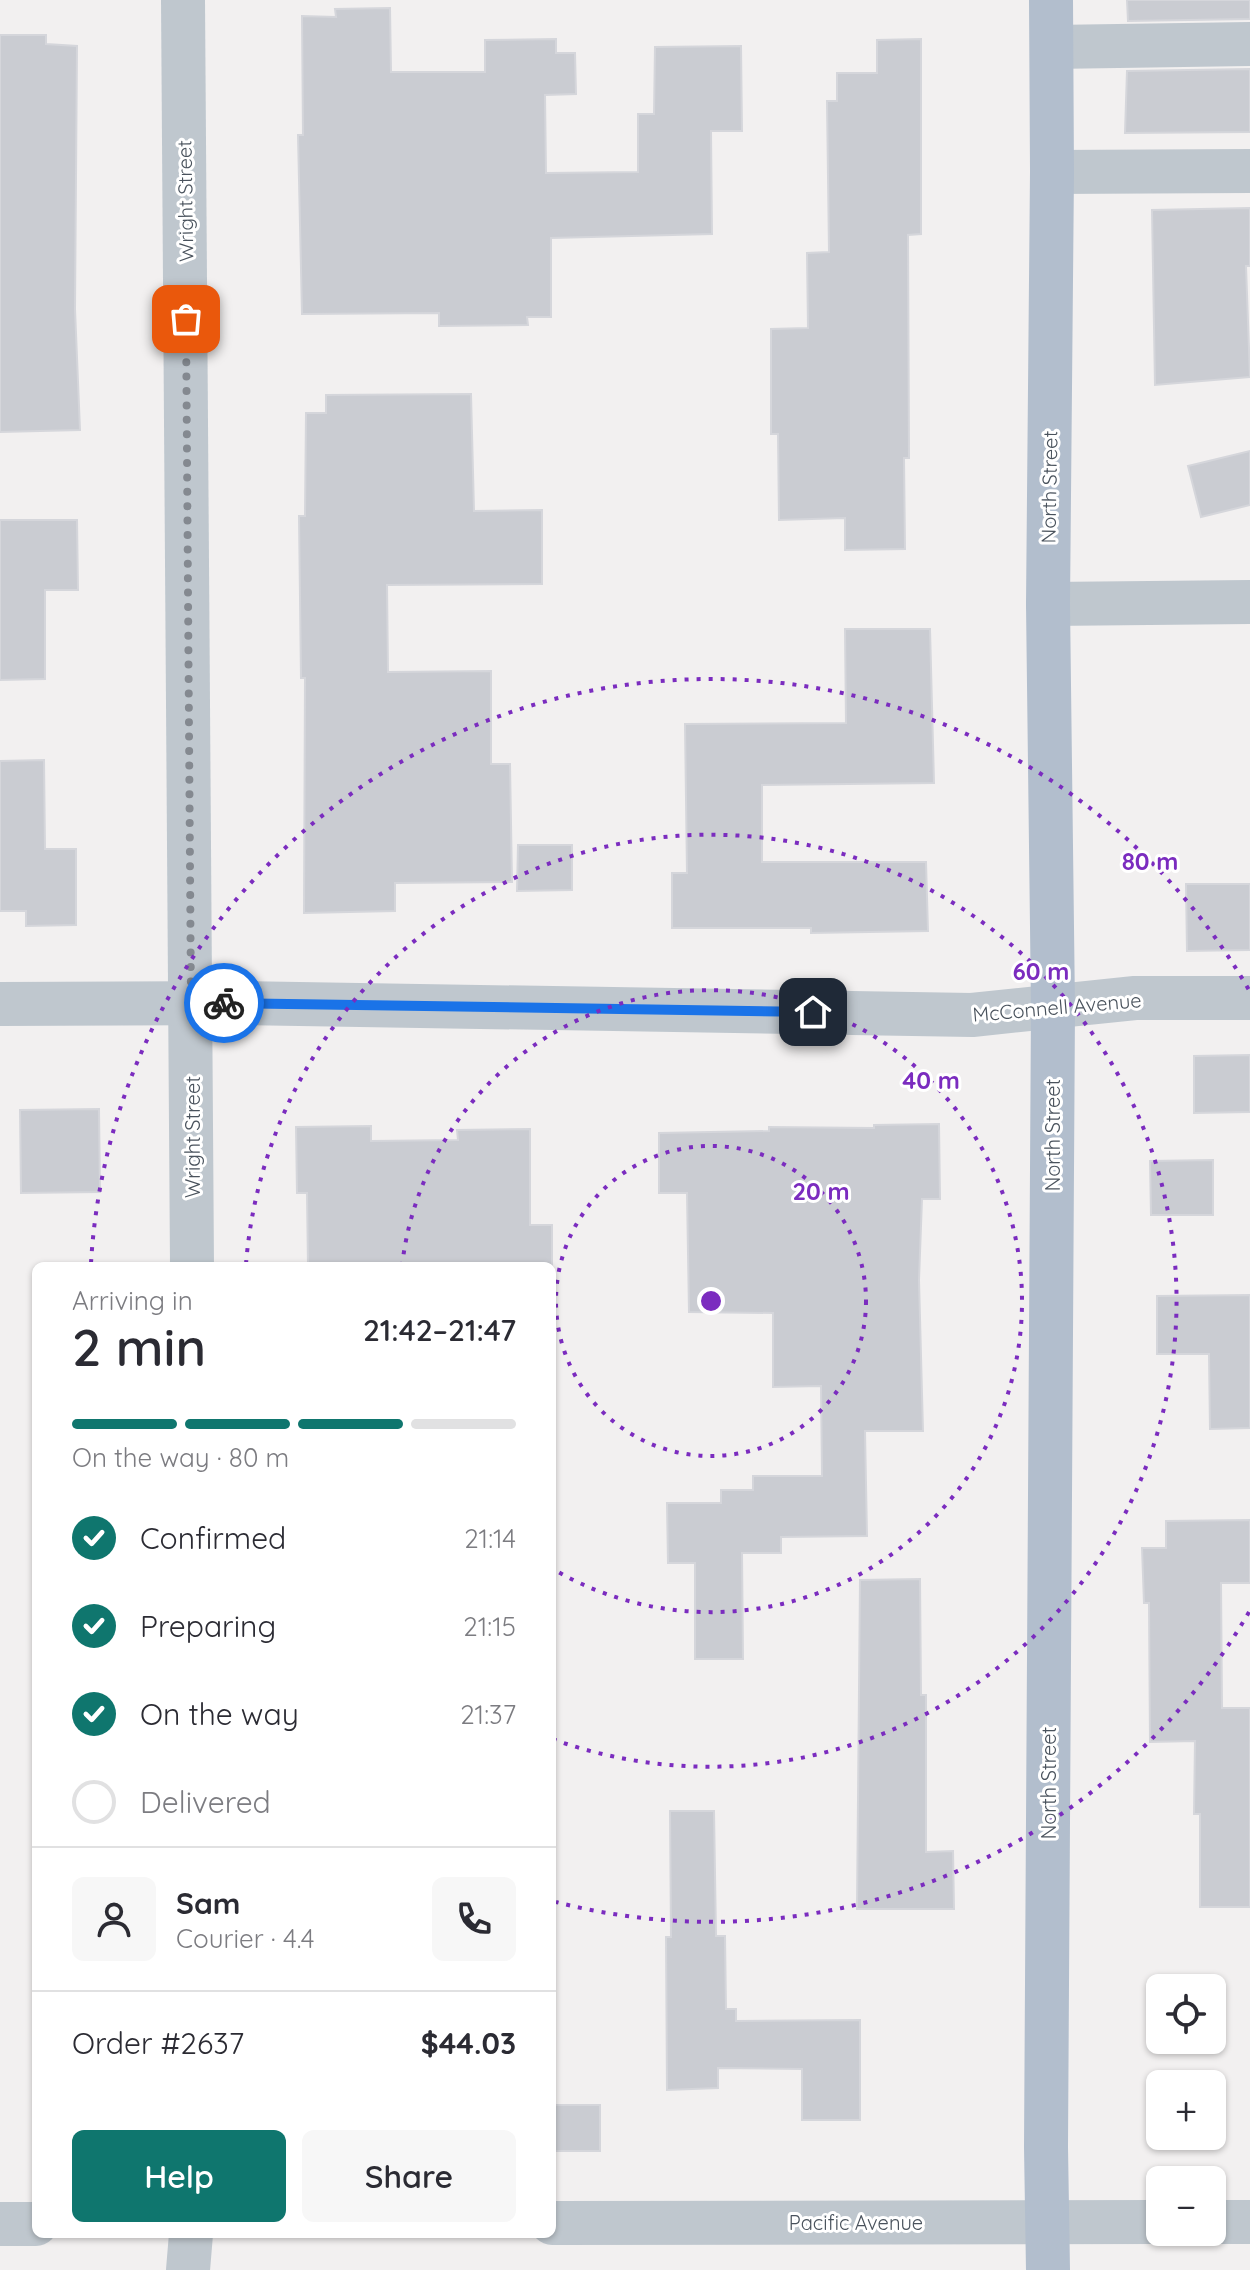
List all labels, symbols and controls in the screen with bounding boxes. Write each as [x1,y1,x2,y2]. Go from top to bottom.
street label: Wright Street [171,140,199,262]
pin [152,285,220,353]
icon: bag [164,297,208,341]
street label: North Street [1036,430,1062,544]
text: 80 m [1122,846,1178,876]
text: 60 m [1013,956,1069,986]
courier [184,963,264,1043]
pin [779,978,847,1046]
icon: bike [202,981,246,1025]
street label: McConnell Avenue [971,987,1143,1027]
icon: home [791,990,835,1034]
text: 40 m [902,1065,960,1095]
street label: Wright Street [180,1076,205,1198]
street label: North Street [1040,1078,1065,1191]
text: 20 m [792,1176,850,1206]
text: Arriving in [72,1284,193,1317]
centre of rings [697,1287,725,1315]
text: 21:42–21:47 [363,1311,516,1349]
text: 2 min [72,1314,206,1379]
text: On the way · 80 m [72,1441,289,1474]
icon: check [72,1516,116,1560]
text: Confirmed [140,1519,286,1557]
text: 21:14 [464,1522,516,1555]
icon: check [72,1604,116,1648]
text: Preparing [140,1607,276,1645]
text: 21:15 [463,1610,516,1643]
icon: check [72,1692,116,1736]
text: On the way [140,1695,299,1733]
text: 21:37 [460,1698,516,1731]
street label: North Street [1036,1726,1061,1839]
text: Delivered [140,1783,271,1821]
button: person [72,1877,156,1961]
button: phone [432,1877,516,1961]
text: Sam [176,1884,240,1922]
text: Courier · 4.4 [176,1922,314,1955]
map controls [1146,1974,1226,2246]
button: locate [1146,1974,1226,2054]
text: Order #2637 [72,2024,244,2062]
text: $44.03 [421,2024,516,2062]
button: + [1146,2070,1226,2150]
button: Help [72,2130,286,2222]
button: Share [302,2130,516,2222]
button: − [1146,2166,1226,2246]
street label: Pacific Avenue [789,2210,923,2235]

